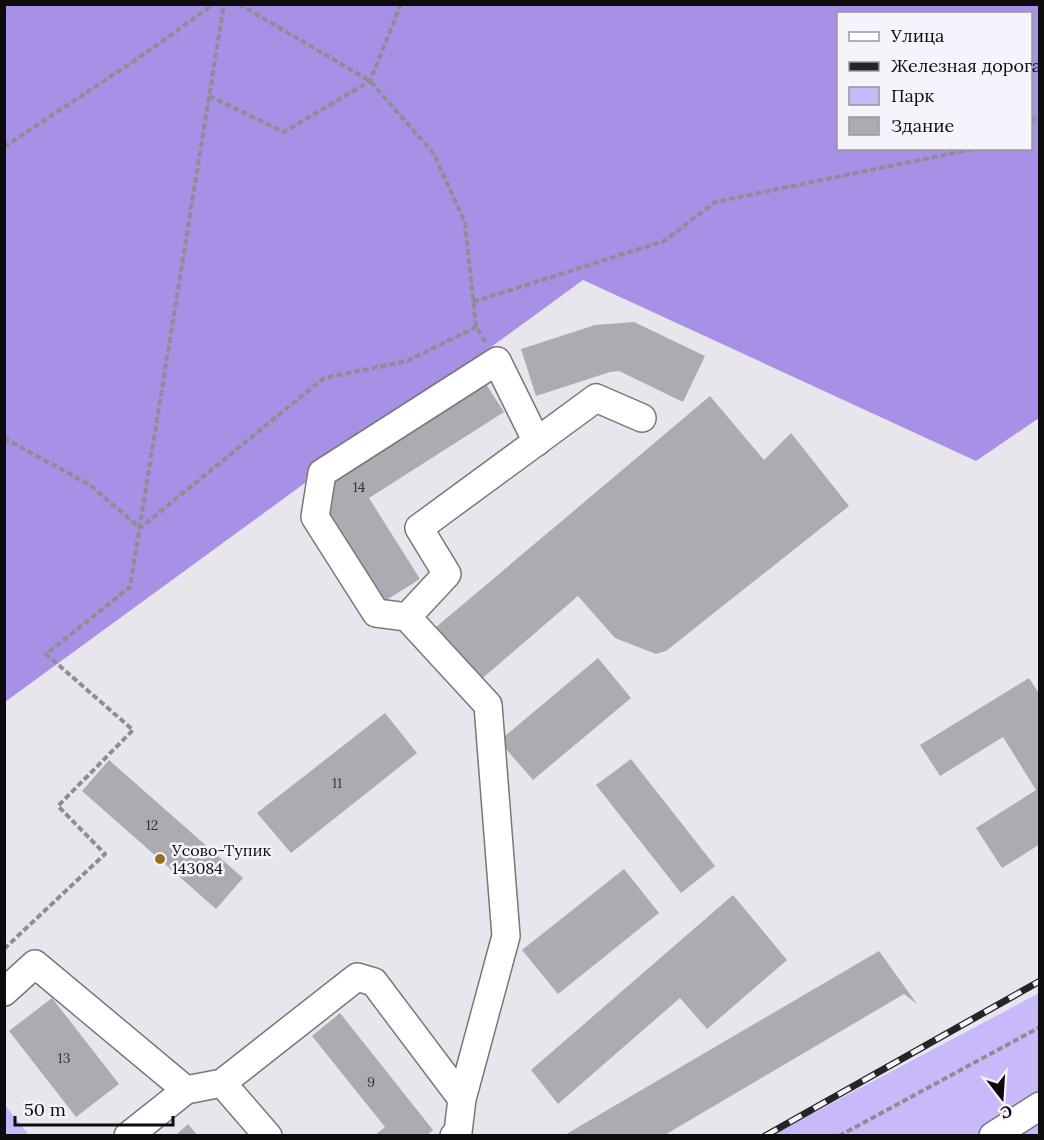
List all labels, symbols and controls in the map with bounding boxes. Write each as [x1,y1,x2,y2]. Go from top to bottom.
legend [837,12,1032,150]
text: Улица [890,24,944,47]
text: Железная дорога [891,54,1041,77]
text: Парк [891,84,935,107]
text: Здание [891,114,954,137]
house number: 14 [353,478,366,496]
house number: 11 [332,774,342,792]
house number: 12 [146,816,158,834]
place label: Усово-Тупик 143084 [171,840,272,878]
marker: Усово-Тупик 143084 [153,852,167,866]
house number: 13 [58,1049,71,1067]
north arrow [972,1068,1032,1128]
house number: 9 [367,1073,375,1091]
scale bar [15,1089,172,1127]
text: 50 m [24,1098,66,1121]
text: С [998,1101,1015,1124]

